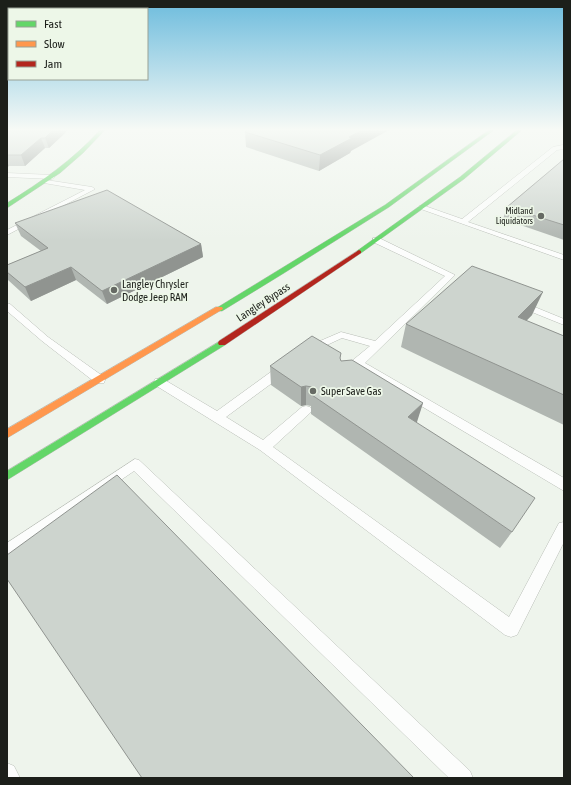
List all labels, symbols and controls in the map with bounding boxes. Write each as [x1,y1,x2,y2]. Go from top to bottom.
legend [8,8,148,80]
text: Fast [44,17,62,31]
text: Slow [44,37,65,51]
text: Jam [44,57,62,71]
place label: Midland Liquidators [496,206,533,226]
marker: Midland Liquidators [536,211,546,221]
place label: Langley Chrysler Dodge Jeep RAM [122,278,189,303]
street label: Langley Bypass [234,280,292,324]
marker: Langley Chrysler Dodge Jeep RAM [109,285,119,295]
place label: Super Save Gas [321,385,381,397]
marker: Super Save Gas [308,386,318,396]

